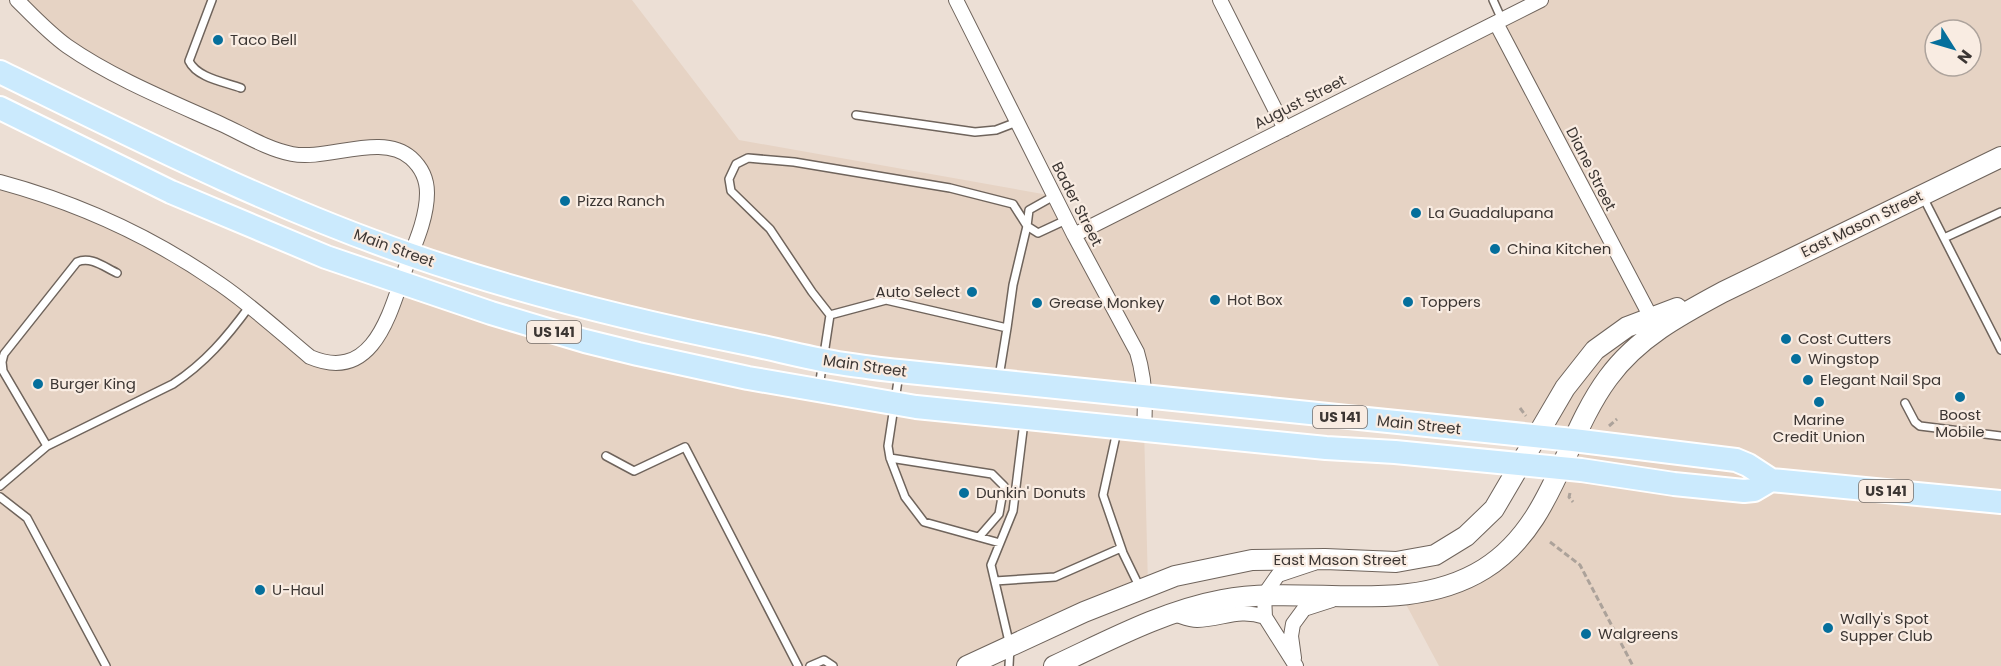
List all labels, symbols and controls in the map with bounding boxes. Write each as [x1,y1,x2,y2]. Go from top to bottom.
north arrow [1923,18,1983,78]
place label: Taco Bell [230,29,297,50]
marker: Taco Bell [211,33,225,47]
text: N [1952,45,1977,68]
street label: August Street [1250,69,1349,134]
street label: Diane Street [1561,123,1622,214]
street label: Bader Street [1047,158,1108,250]
street label: East Mason Street [1797,185,1926,262]
place label: Pizza Ranch [577,190,665,211]
marker: Pizza Ranch [558,194,572,208]
place label: La Guadalupana [1428,202,1554,223]
marker: La Guadalupana [1409,206,1423,220]
street label: Main Street [351,223,437,272]
place label: China Kitchen [1507,238,1611,259]
marker: China Kitchen [1488,242,1502,256]
place label: Auto Select [876,281,960,302]
marker: Auto Select [965,285,979,299]
place label: Hot Box [1227,289,1282,310]
place label: Toppers [1420,291,1481,312]
place label: Grease Monkey [1049,292,1165,313]
marker: Hot Box [1208,293,1222,307]
marker: Toppers [1401,295,1415,309]
marker: Grease Monkey [1030,296,1044,310]
road number: US 141 [527,321,581,343]
place label: Cost Cutters [1798,328,1891,349]
marker: Cost Cutters [1779,332,1793,346]
place label: Wingstop [1808,348,1879,369]
street label: Main Street [822,349,908,382]
marker: Wingstop [1789,352,1803,366]
place label: Elegant Nail Spa [1820,369,1941,390]
place label: Burger King [50,373,136,394]
marker: Elegant Nail Spa [1801,373,1815,387]
marker: Burger King [31,377,45,391]
marker: Boost Mobile [1953,390,1967,404]
marker: Marine Credit Union [1812,395,1826,409]
place label: Boost Mobile [1935,404,1985,442]
road number: US 141 [1313,406,1367,428]
place label: Marine Credit Union [1773,409,1865,447]
street label: Main Street [1376,410,1462,439]
road number: US 141 [1859,480,1913,502]
place label: Dunkin' Donuts [976,482,1086,503]
marker: Dunkin' Donuts [957,486,971,500]
street label: East Mason Street [1273,549,1407,570]
place label: U-Haul [272,579,324,600]
marker: U-Haul [253,583,267,597]
place label: Wally's Spot Supper Club [1840,608,1933,646]
marker: Wally's Spot Supper Club [1821,621,1835,635]
place label: Walgreens [1598,623,1678,644]
marker: Walgreens [1579,627,1593,641]

